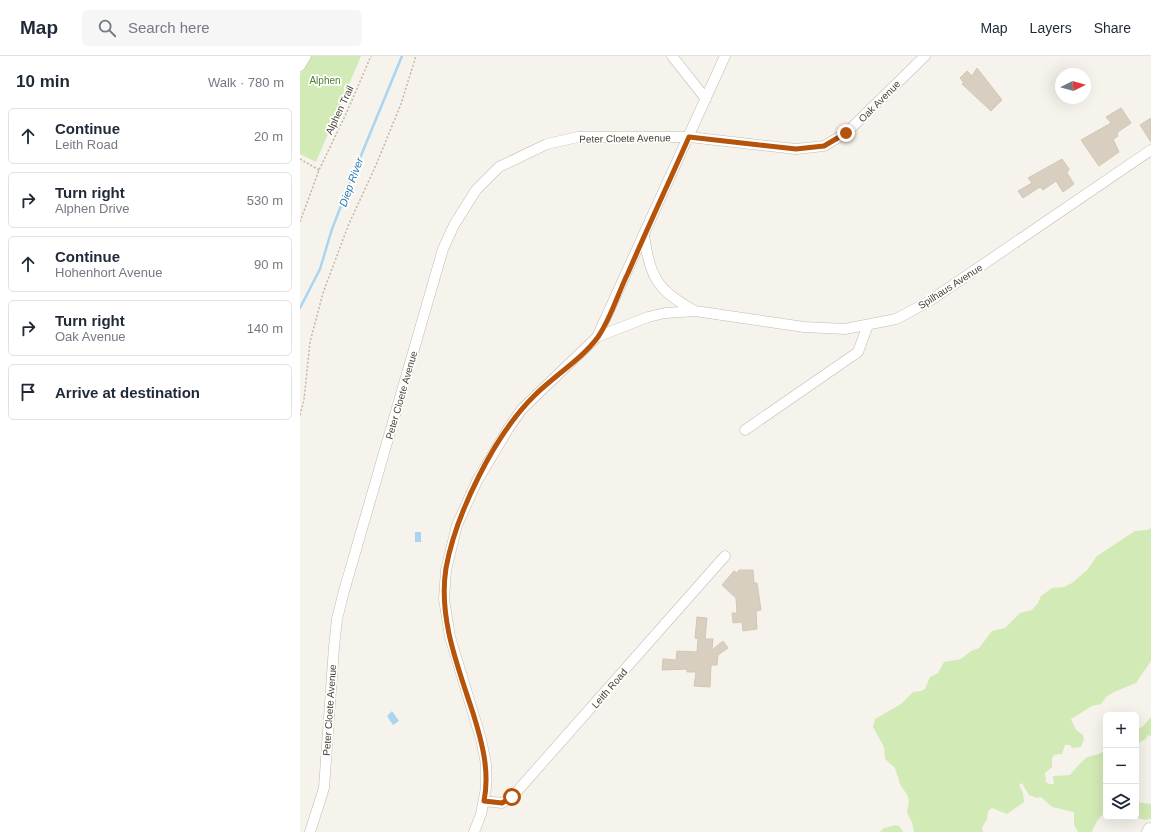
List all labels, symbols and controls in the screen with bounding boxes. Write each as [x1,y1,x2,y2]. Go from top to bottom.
search box [82,10,362,46]
text: Map [20,17,58,38]
icon: search [96,17,118,39]
text: Search here [128,19,210,36]
text: Map [980,20,1008,36]
text: Layers [1030,20,1072,36]
text: Share [1094,20,1131,36]
north arrow [1055,68,1091,104]
text: 10 min [16,72,70,91]
text: Walk · 780 m [208,75,284,90]
park label: Alphen [309,75,341,86]
street label: Oak Avenue [856,78,903,124]
street label: Alphen Trail [323,84,356,136]
text: Continue [55,120,120,137]
route end [837,124,855,142]
icon: ahead [17,125,39,147]
text: 20 m [254,129,283,144]
street label: Peter Cloete Avenue [579,132,671,145]
text: Leith Road [55,137,118,152]
water label: Diep River [337,155,366,208]
text: Turn right [55,184,125,201]
icon: right [17,189,39,211]
text: 530 m [247,193,283,208]
text: Alphen Drive [55,201,129,216]
text: Continue [55,248,120,265]
icon: ahead [17,253,39,275]
text: 90 m [254,257,283,272]
street label: Spilhaus Avenue [916,261,985,311]
text: Hohenhort Avenue [55,265,162,280]
text: Turn right [55,312,125,329]
icon: right [17,317,39,339]
text: 140 m [247,321,283,336]
text: Oak Avenue [55,329,126,344]
street label: Peter Cloete Avenue [384,349,420,441]
icon: arrive [17,381,39,403]
text: Arrive at destination [55,384,200,401]
street label: Peter Cloete Avenue [321,664,338,756]
street label: Leith Road [589,666,629,710]
map controls [1103,712,1139,820]
button: + [1103,712,1139,748]
button: − [1103,748,1139,784]
button: layers [1103,784,1139,820]
route start [503,788,521,806]

